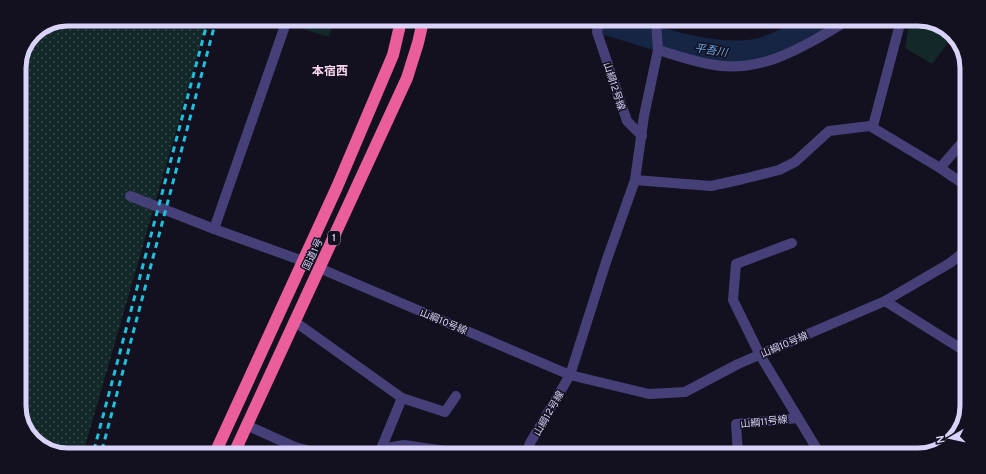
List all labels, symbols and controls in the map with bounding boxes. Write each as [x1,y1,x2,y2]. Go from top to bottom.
water label: 平吾川 [693,41,729,61]
street label: 山綱12号線 [600,61,627,112]
district label: 本宿西 [312,64,348,80]
road number: 1 [328,231,340,245]
street label: 国道1号 [300,237,327,273]
street label: 山綱10号線 [418,307,469,338]
street label: 山綱10号線 [759,330,810,361]
street label: 山綱12号線 [531,389,567,439]
street label: 山綱11号線 [740,414,788,431]
north arrow [930,418,970,458]
text: N [934,434,949,444]

